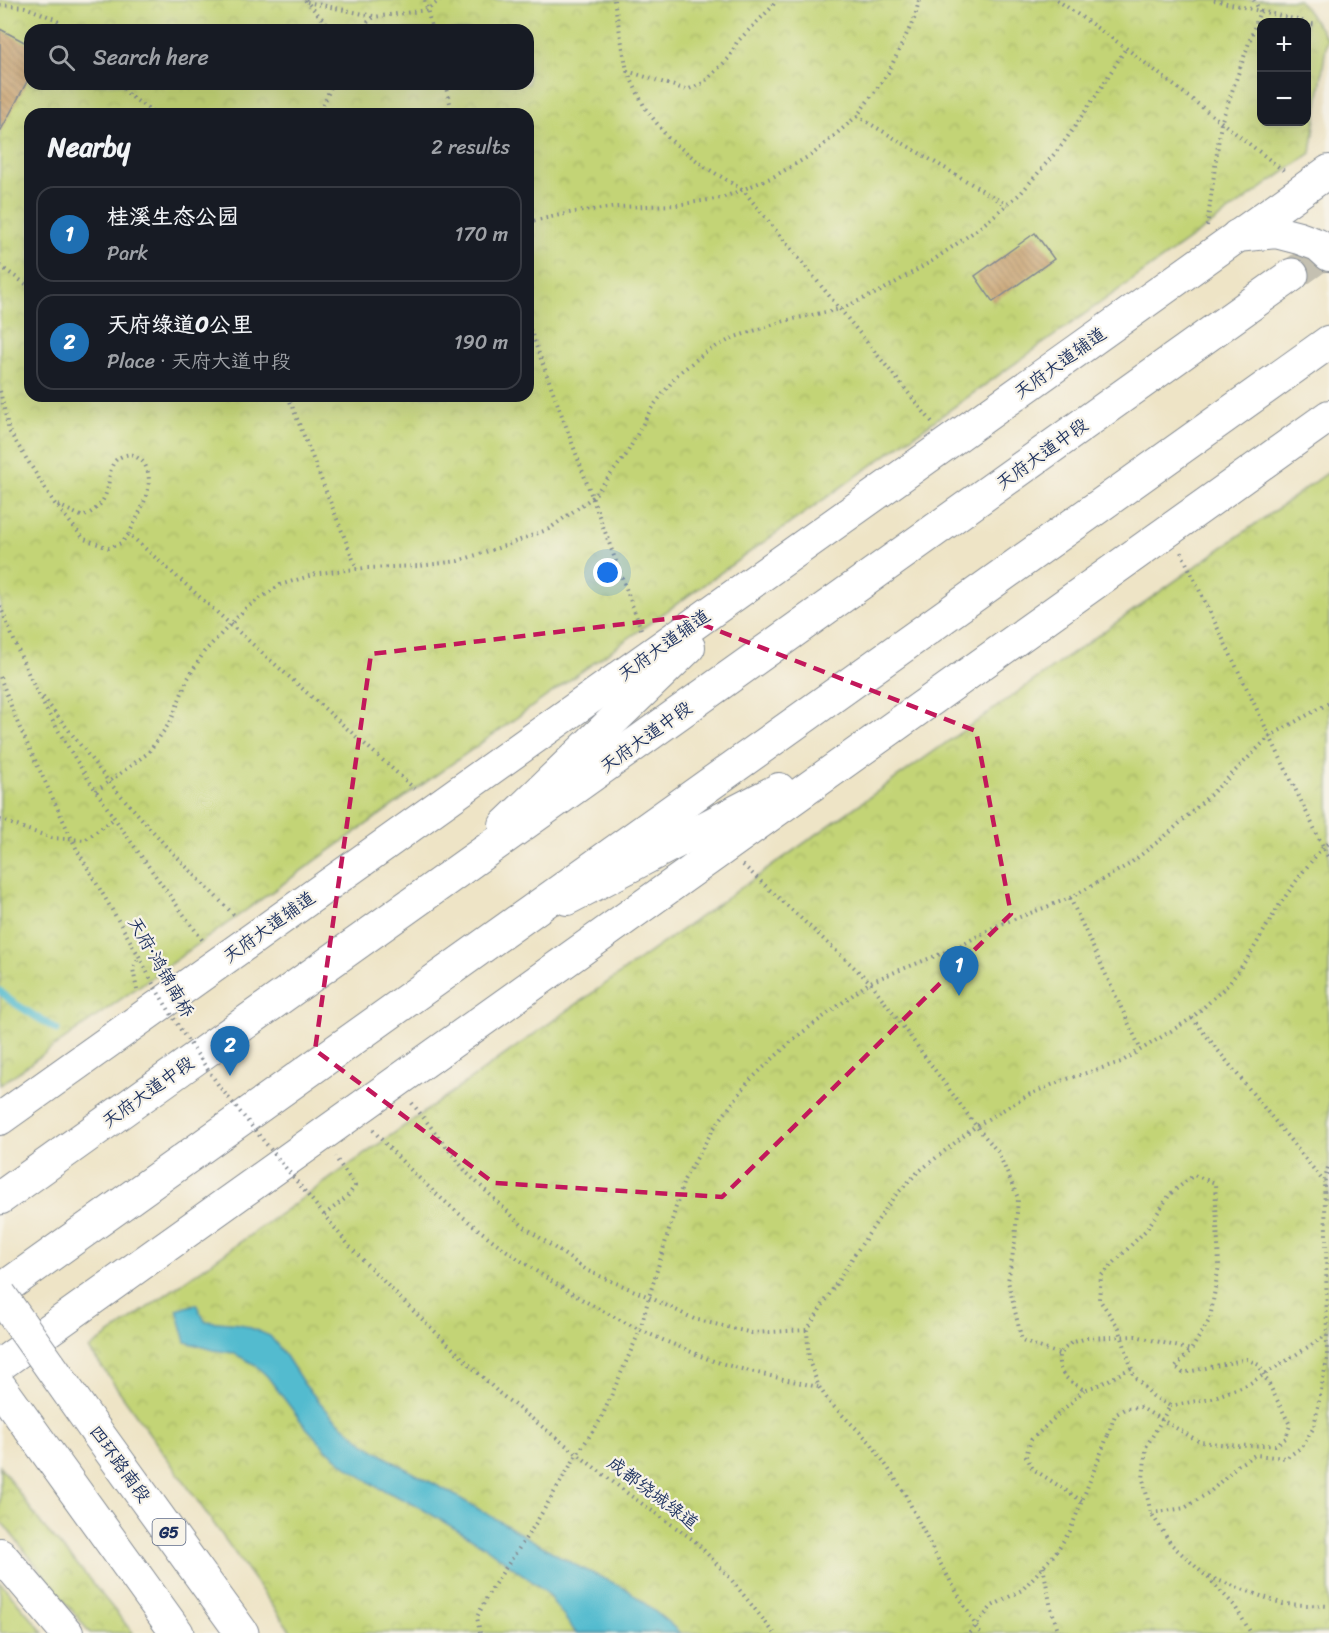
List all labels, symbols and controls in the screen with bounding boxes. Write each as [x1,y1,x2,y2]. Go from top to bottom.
map controls [1257,18,1311,126]
button: + [1257,18,1311,72]
search box [24,24,534,90]
text: Search here [93,38,209,77]
icon: search [45,41,78,74]
button: − [1257,72,1311,126]
text: Nearby [48,124,130,170]
text: 2 results [431,130,510,165]
text: 桂溪生态公园 [107,197,239,236]
text: 1 [65,217,74,252]
text: 170 m [455,217,508,252]
text: Park [107,236,148,271]
text: 天府绿道0公里 [107,305,253,344]
street label: 天府大道辅道 [1007,318,1113,408]
text: 2 [64,325,75,360]
text: 190 m [454,325,508,360]
text: Place · 天府大道中段 [107,344,291,379]
street label: 天府大道中段 [989,409,1095,499]
your location [593,558,622,587]
street label: 天府大道辅道 [611,600,717,690]
street label: 天府大道中段 [593,692,699,782]
street label: 天府大道辅道 [216,882,322,972]
street label: 天府·鸿锦南桥 [119,910,203,1024]
pin: 1 [940,946,978,996]
pin: 2 [210,1026,250,1076]
street label: 天府大道中段 [95,1047,201,1137]
street label: 四环路南段 [81,1418,159,1510]
street label: 成都绕城绿道 [600,1448,706,1538]
road number: G5 [152,1519,186,1545]

